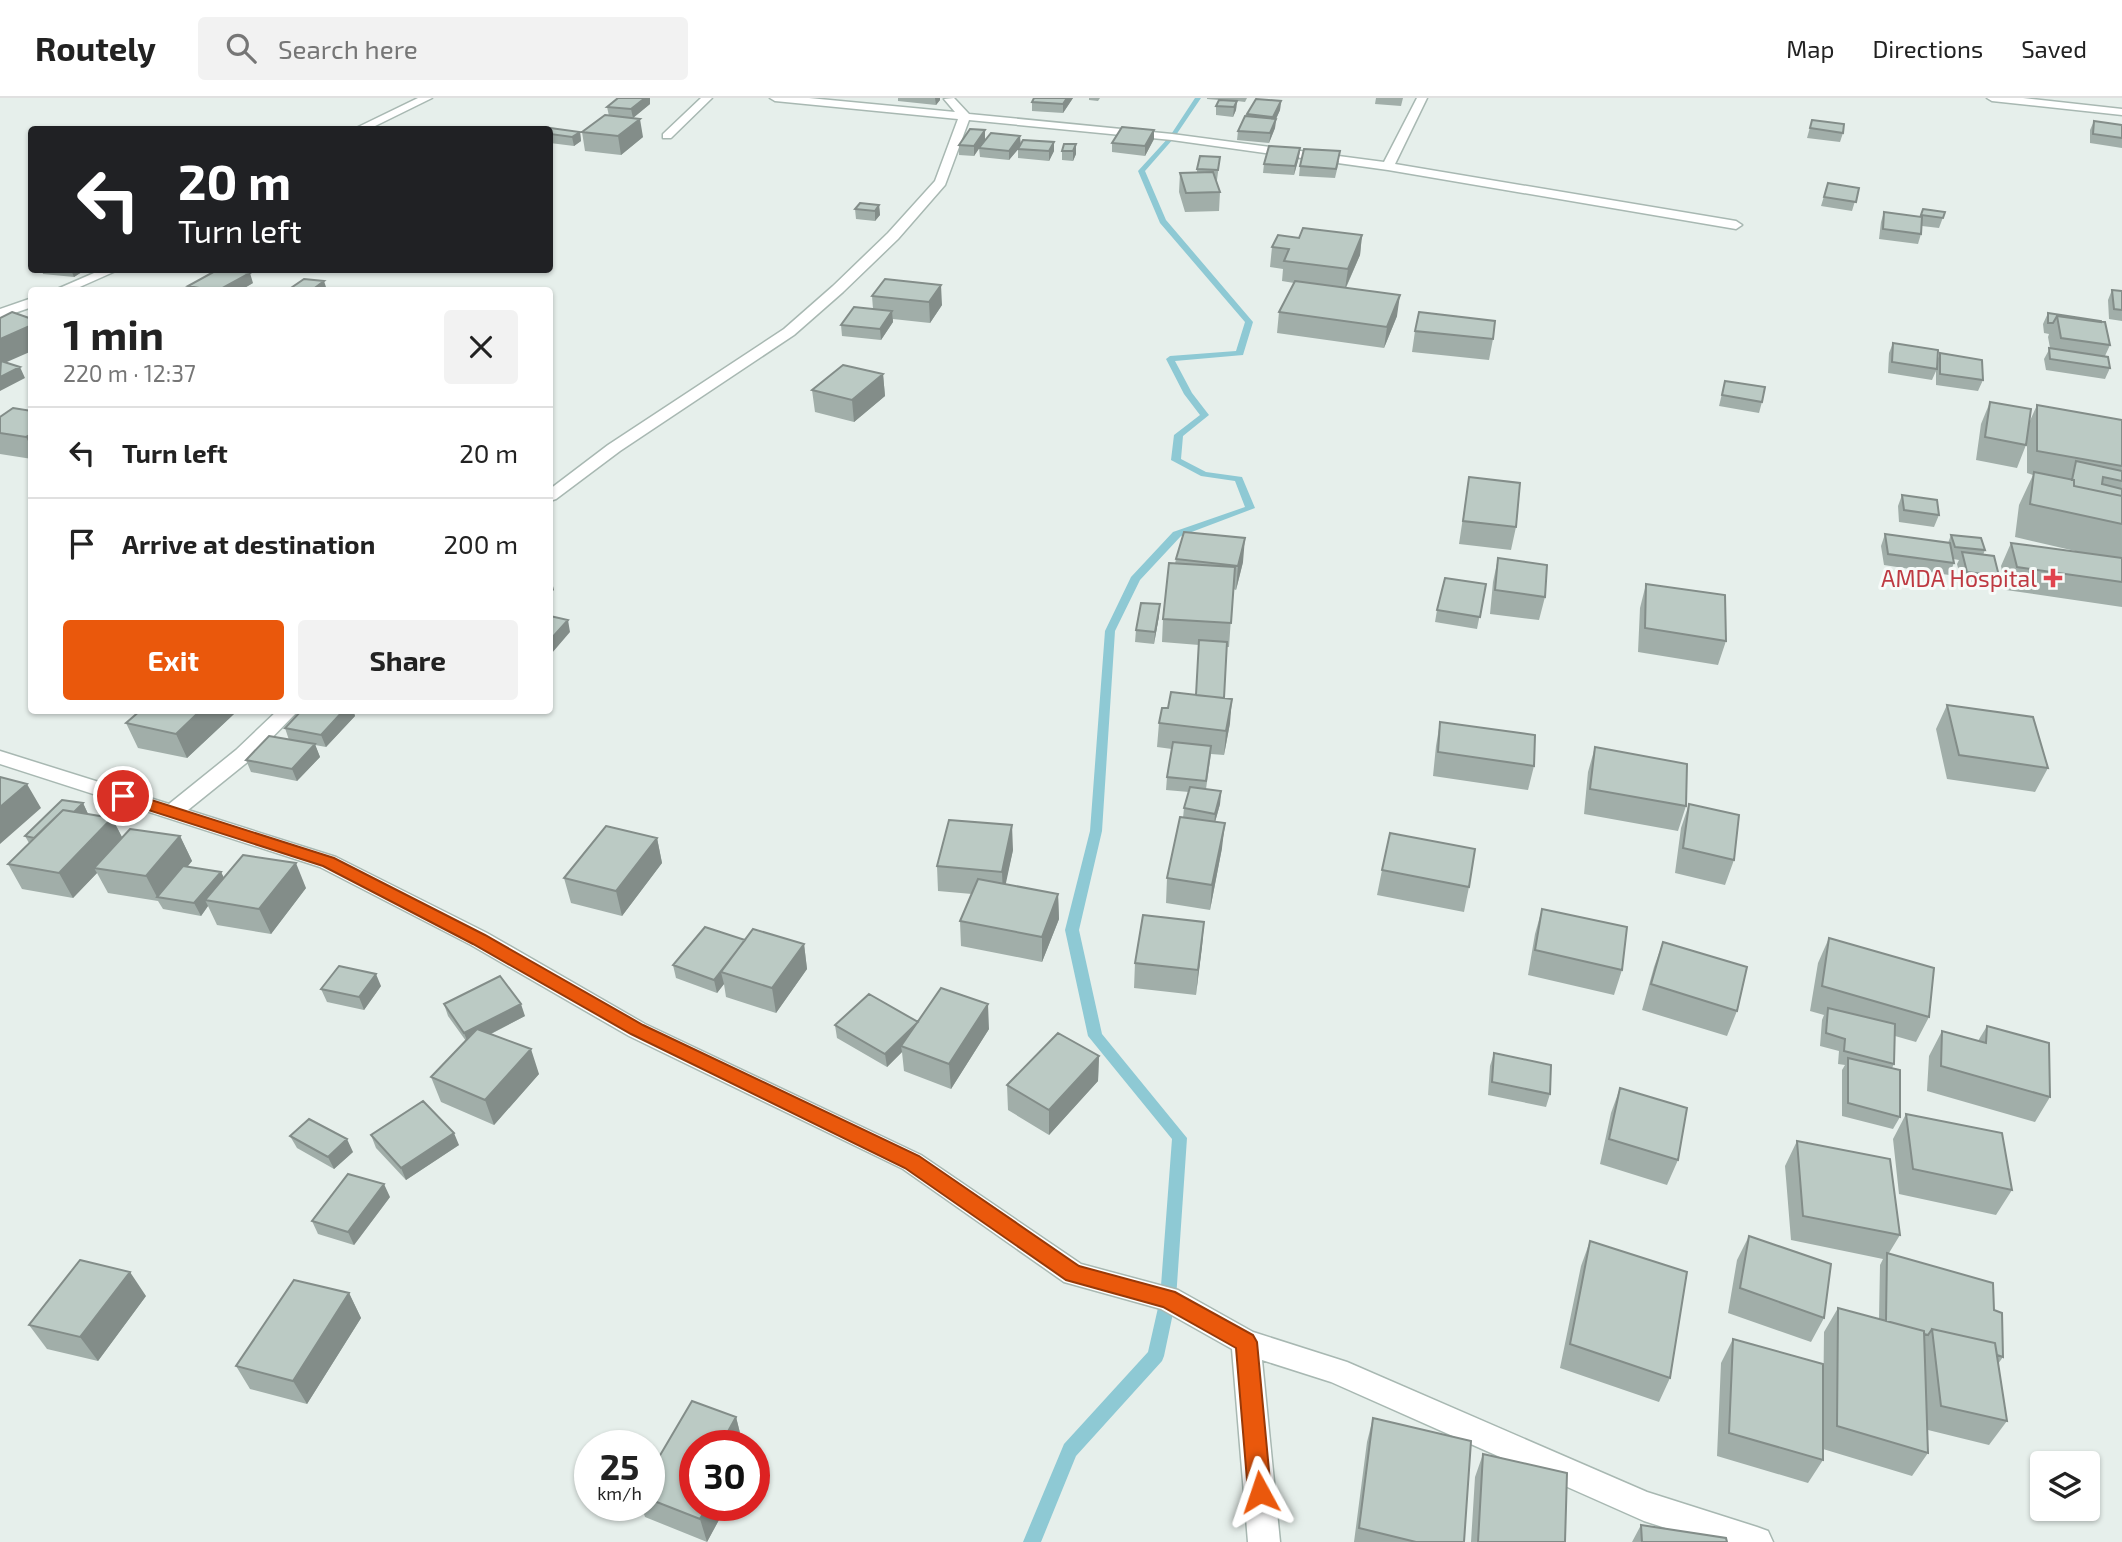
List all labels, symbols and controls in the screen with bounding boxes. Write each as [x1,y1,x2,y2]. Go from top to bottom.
search box [198,17,688,80]
text: Routely [35,28,156,68]
icon: search [222,29,260,67]
text: Search here [278,33,418,64]
text: Map [1786,34,1834,63]
text: Directions [1872,34,1983,63]
text: Saved [2021,34,2087,63]
text: 20 m [178,151,291,210]
icon: left [63,154,154,245]
text: Turn left [178,211,302,249]
text: 1 min [63,308,164,358]
button: close [444,310,518,384]
text: 220 m · 12:37 [63,359,196,387]
icon: left [63,434,101,472]
text: Turn left [122,437,228,468]
text: 20 m [459,437,518,468]
icon: arrive [63,525,101,563]
text: Arrive at destination [122,528,375,559]
text: 200 m [443,528,518,559]
place label: AMDA Hospital [1881,564,2037,592]
marker: AMDA Hospital [2043,568,2063,588]
button: Exit [63,620,284,700]
button: Share [298,620,518,700]
pin [93,766,153,826]
icon: arrive [104,777,142,815]
speed limit sign: 30 [679,1430,770,1521]
text: 25 [600,1445,639,1487]
map controls [2030,1451,2100,1521]
button: layers [2030,1451,2100,1521]
position arrow [1223,1455,1297,1529]
text: km/h [597,1482,642,1504]

